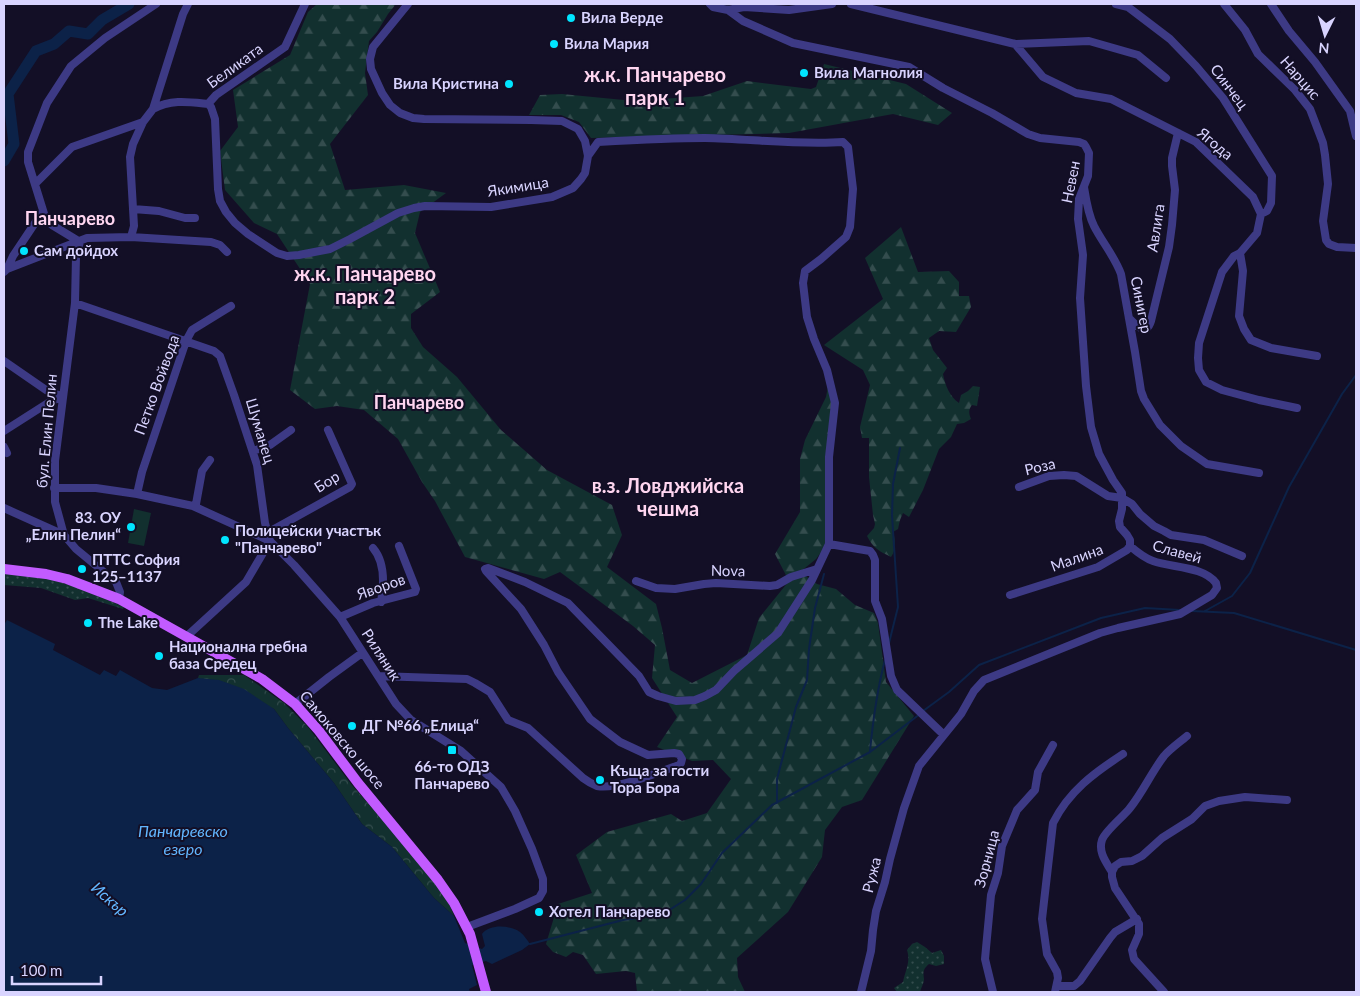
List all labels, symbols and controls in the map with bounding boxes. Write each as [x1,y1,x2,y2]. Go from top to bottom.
place label: Вила Верде [581,8,663,26]
north arrow [1300,10,1350,60]
marker: Вила Верде [565,12,577,24]
place label: Вила Мария [564,34,649,52]
marker: Вила Мария [548,38,560,50]
street label: Беликата [203,39,266,91]
text: N [1318,40,1330,57]
street label: Нарцис [1277,52,1325,103]
street label: Синчец [1207,60,1253,112]
district label: ж.к. Панчарево парк 1 [584,62,726,109]
place label: Вила Магнолия [814,63,923,81]
marker: Вила Магнолия [798,67,810,79]
place label: Вила Кристина [393,74,499,92]
marker: Вила Кристина [503,78,515,90]
street label: Ягода [1194,123,1237,163]
street label: Невен [1057,159,1083,205]
street label: Якимица [485,172,550,200]
street label: Авлига [1142,202,1168,253]
district label: Панчарево [25,207,115,229]
place label: Сам дойдох [34,241,118,259]
marker: Сам дойдох [18,245,30,257]
district label: ж.к. Панчарево парк 2 [294,261,436,308]
street label: Синигер [1128,275,1156,335]
street label: Петко Войвода [130,332,182,437]
street label: бул. Елин Пелин [32,373,60,489]
district label: Панчарево [374,391,464,413]
street label: Шуманец [243,396,279,465]
street label: Роза [1023,454,1057,478]
street label: Бор [311,467,342,496]
district label: в.з. Ловджийска чешма [592,473,744,520]
place label: 83. ОУ „Елин Пелин“ [26,508,121,543]
marker: 83. ОУ „Елин Пелин“ [125,521,137,533]
place label: Полицейски участък "Панчарево" [235,521,382,556]
marker: Полицейски участък "Панчарево" [219,534,231,546]
street label: Славей [1151,535,1204,567]
street label: Малина [1048,539,1105,575]
place label: ПТТС София 125–1137 [92,550,180,585]
street label: Nova [711,561,745,579]
marker: ПТТС София 125–1137 [76,563,88,575]
street label: Яворов [353,569,407,603]
place label: The Lake [98,613,158,631]
marker: The Lake [82,617,94,629]
street label: Риляник [358,625,405,684]
place label: Национална гребна база Средец [169,637,307,672]
marker: Национална гребна база Средец [153,650,165,662]
street label: Самоковско шосе [296,687,389,792]
place label: ДГ №66 „Елица“ [362,716,479,734]
marker: ДГ №66 „Елица“ [346,720,358,732]
marker: 66-то ОДЗ Панчарево [446,744,458,756]
place label: 66-то ОДЗ Панчарево [414,757,490,792]
place label: Къща за гости Тора Бора [610,761,709,796]
marker: Къща за гости Тора Бора [594,774,606,786]
water label: Панчаревско езеро [138,821,228,858]
street label: Зорница [970,828,1002,890]
street label: Ружа [858,855,884,894]
water label: Искър [88,877,133,920]
place label: Хотел Панчарево [549,902,671,920]
marker: Хотел Панчарево [533,906,545,918]
scale bar [12,954,101,986]
text: 100 m [20,961,62,979]

